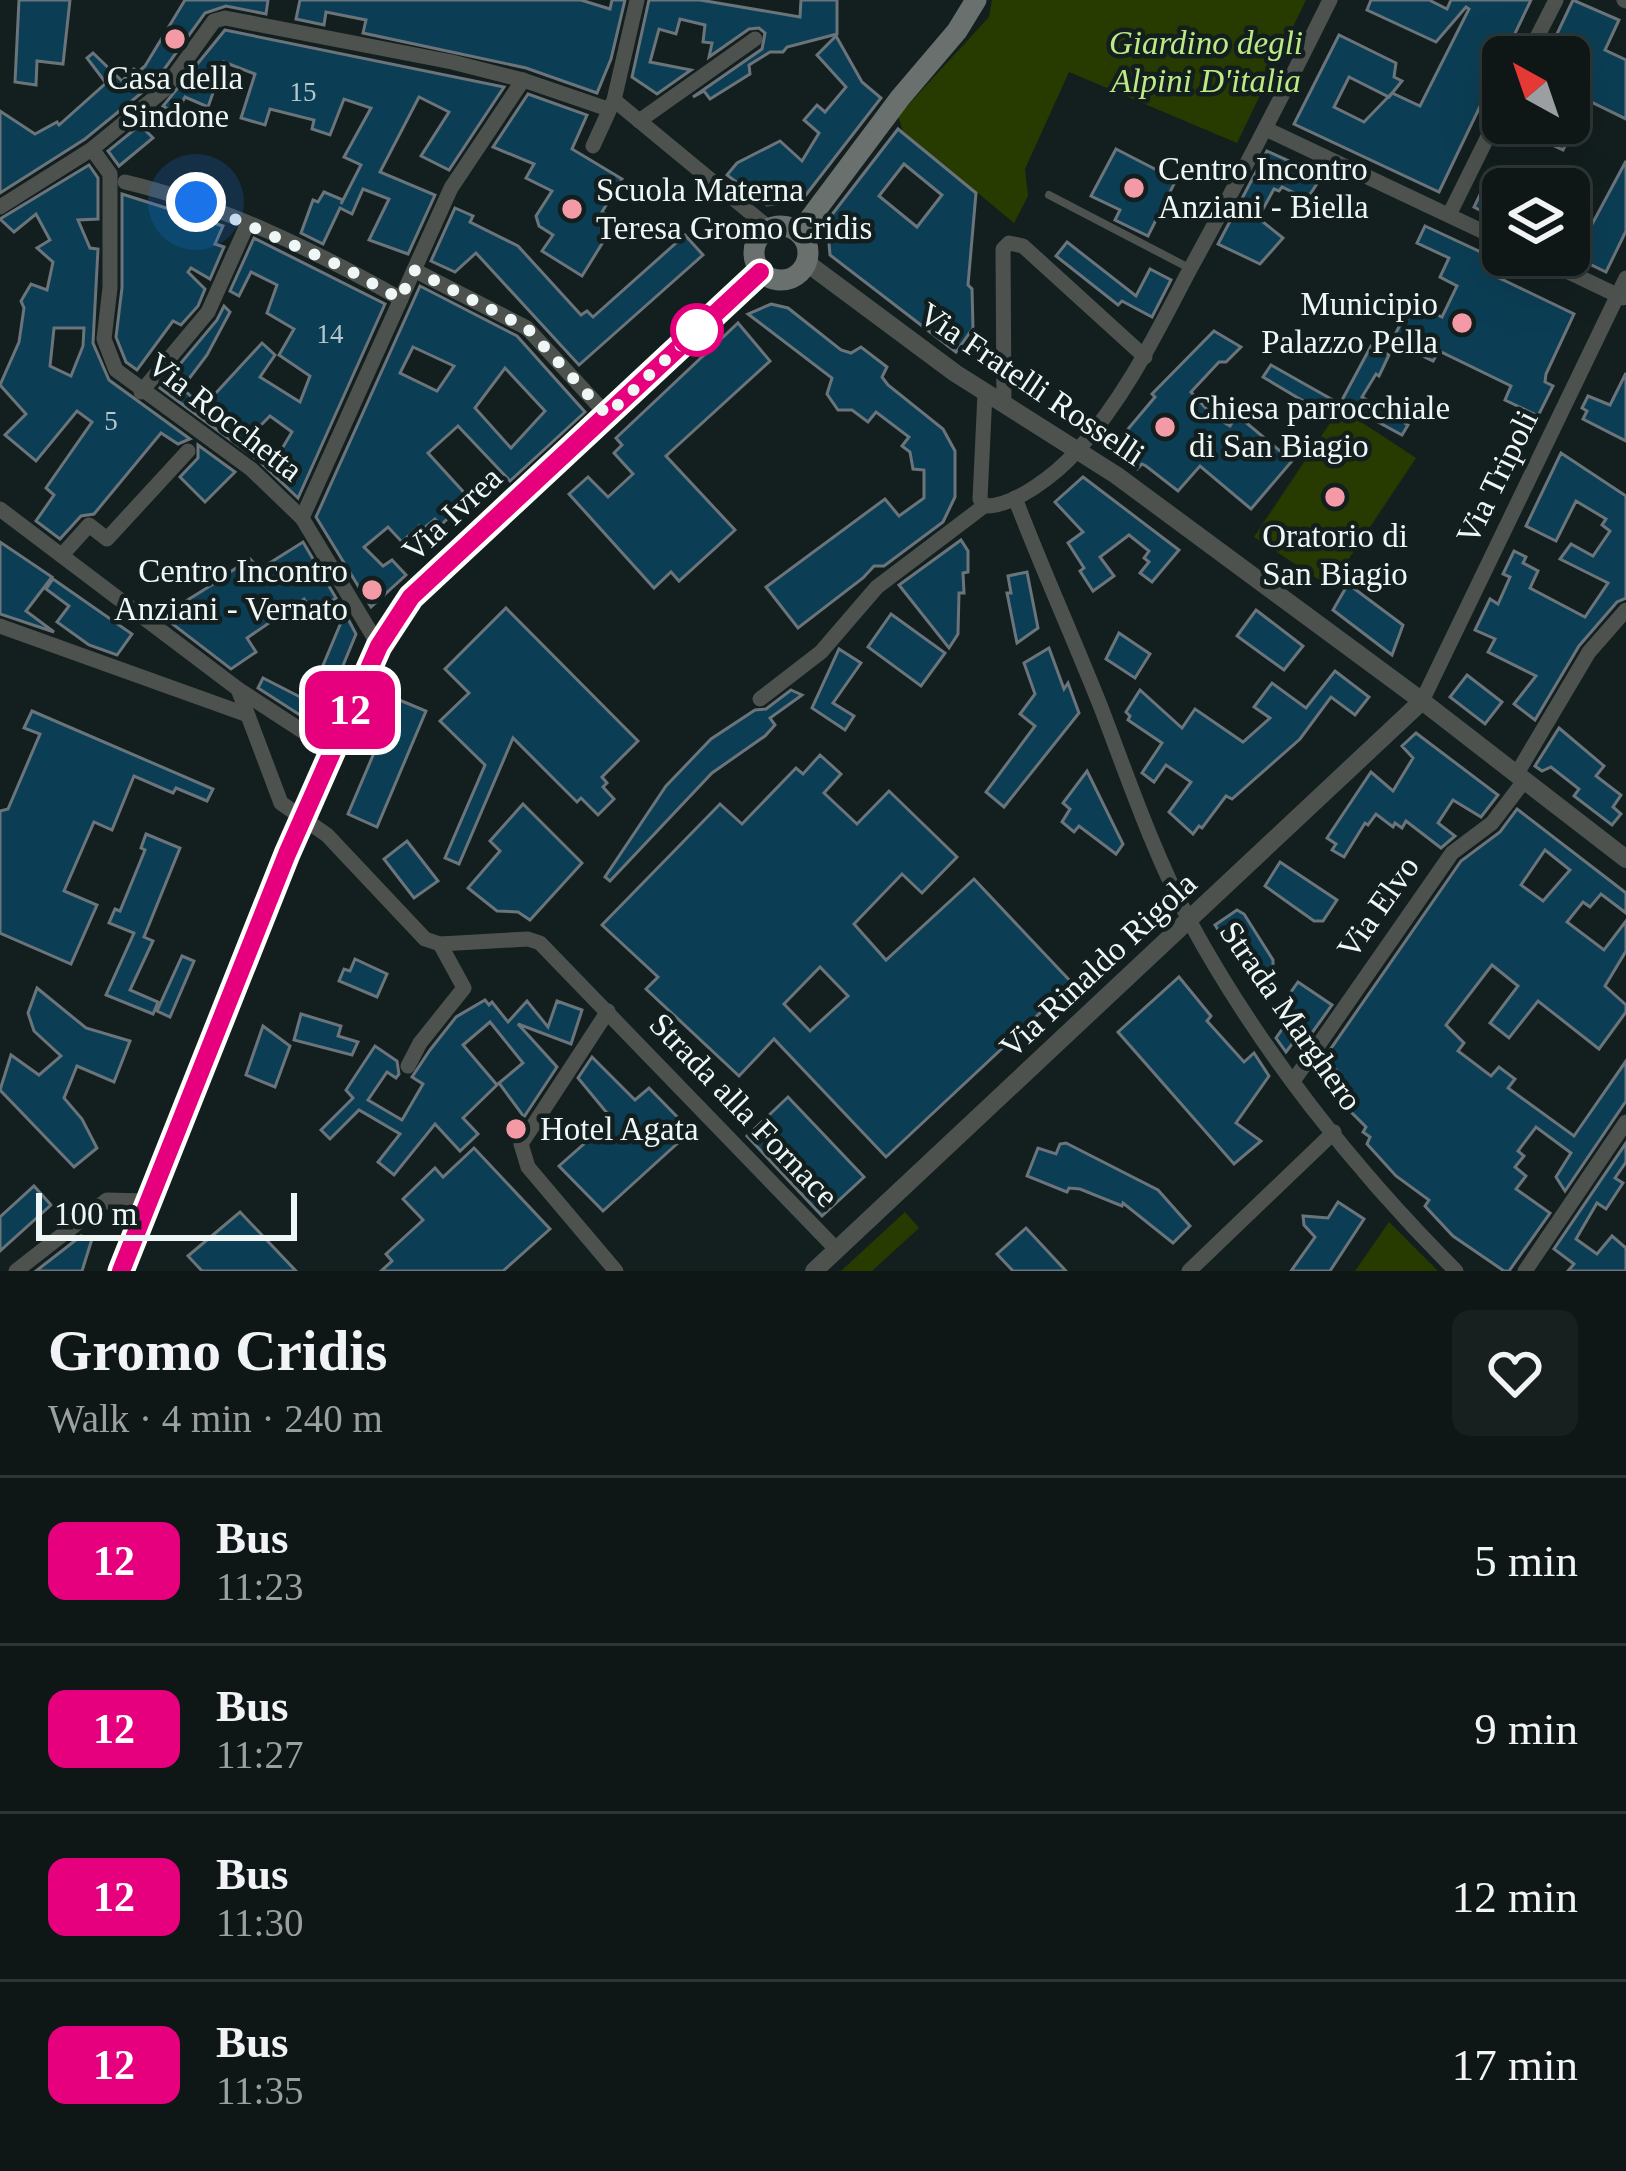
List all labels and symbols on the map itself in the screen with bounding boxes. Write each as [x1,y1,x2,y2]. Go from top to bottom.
park label: Giardino degli Alpini D'italia [1109,25,1303,99]
marker: Casa della Sindone [162,26,188,52]
north arrow [1482,36,1590,144]
place label: Casa della Sindone [107,60,244,134]
house number: 15 [290,77,317,107]
place label: Centro Incontro Anziani - Biella [1158,151,1369,225]
your location [166,172,226,232]
place label: Scuola Materna Teresa Gromo Cridis [596,172,872,246]
marker: Centro Incontro Anziani - Biella [1121,175,1147,201]
marker: Scuola Materna Teresa Gromo Cridis [559,196,585,222]
place label: Municipio Palazzo Pella [1261,286,1438,360]
street label: Via Fratelli Rosselli [913,295,1151,473]
unlabelled marker [672,305,722,355]
marker: Municipio Palazzo Pella [1449,310,1475,336]
house number: 14 [317,319,344,349]
street label: Via Rocchetta [141,346,310,489]
place label: Chiesa parrocchiale di San Biagio [1189,390,1450,464]
street label: Via Tripoli [1449,404,1545,550]
house number: 5 [104,406,118,436]
marker: Chiesa parrocchiale di San Biagio [1152,414,1178,440]
street label: Via Ivrea [395,459,509,569]
marker: Oratorio di San Biagio [1322,484,1348,510]
place label: Oratorio di San Biagio [1262,518,1408,592]
place label: Centro Incontro Anziani - Vernato [114,553,348,627]
marker: Centro Incontro Anziani - Vernato [359,577,385,603]
line badge: 12 [296,671,404,749]
street label: Via Elvo [1330,849,1426,965]
street label: Via Rinaldo Rigola [993,865,1204,1065]
street label: Strada Marghero [1213,915,1369,1117]
street label: Strada alla Fornace [643,1006,845,1214]
place label: Hotel Agata [540,1111,699,1147]
marker: Hotel Agata [503,1116,529,1142]
scale bar [36,1187,297,1240]

